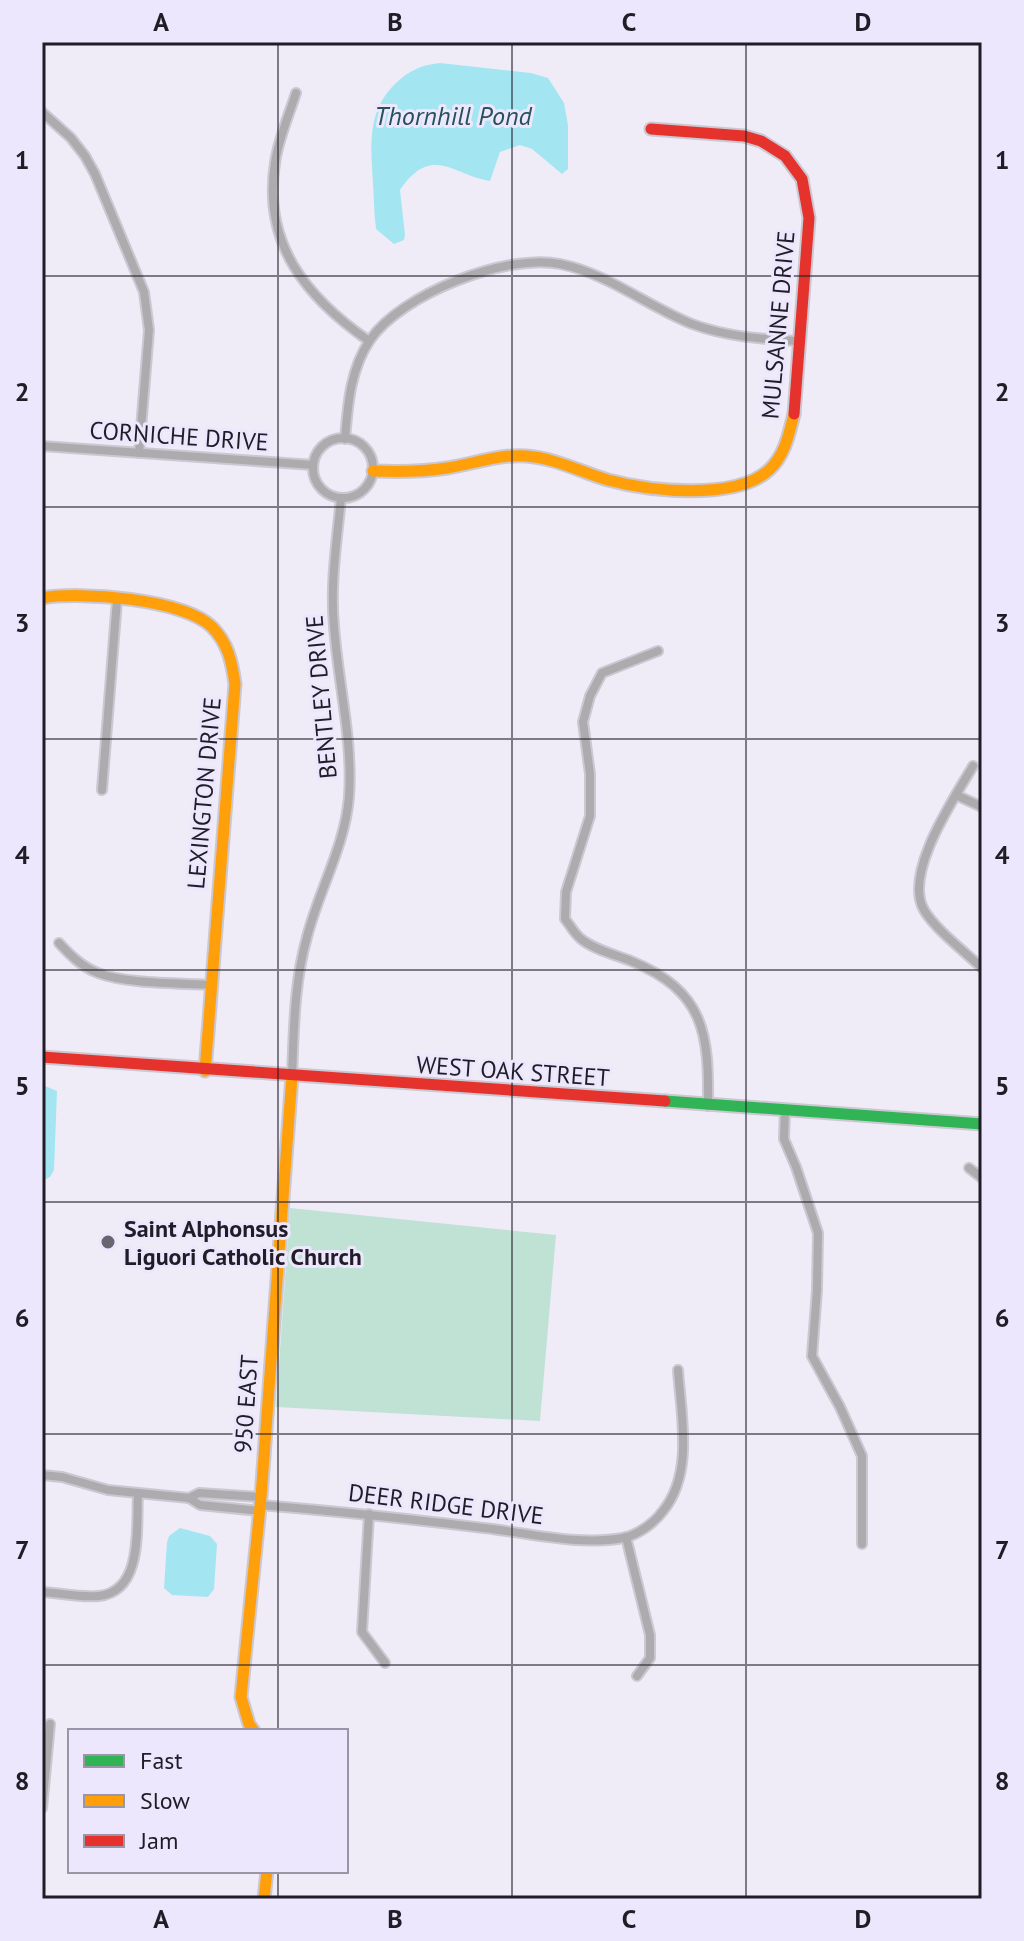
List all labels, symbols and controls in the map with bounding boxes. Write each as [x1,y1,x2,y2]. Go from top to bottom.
text: A [153,5,169,38]
text: B [387,5,403,38]
text: C [622,5,636,38]
text: D [855,5,871,38]
water label: Thornhill Pond [374,99,533,132]
text: 1 [15,143,29,176]
text: 1 [995,143,1009,176]
street label: MULSANNE DRIVE [754,230,802,420]
text: 2 [15,375,29,408]
text: 2 [995,375,1009,408]
street label: CORNICHE DRIVE [88,414,270,458]
text: 3 [15,606,29,639]
text: 3 [995,606,1009,639]
street label: BENTLEY DRIVE [298,614,344,780]
street label: LEXINGTON DRIVE [180,696,228,890]
text: 4 [15,838,30,871]
text: 4 [995,838,1010,871]
street label: WEST OAK STREET [415,1049,611,1093]
text: 5 [15,1069,29,1102]
text: 5 [995,1069,1009,1102]
place label: Saint Alphonsus Liguori Catholic Church [124,1213,362,1272]
marker: Saint Alphonsus Liguori Catholic Church [99,1233,117,1251]
text: 6 [15,1301,29,1334]
text: 6 [995,1301,1009,1334]
street label: 950 EAST [227,1354,265,1454]
street label: DEER RIDGE DRIVE [347,1477,545,1531]
text: 7 [15,1533,29,1566]
text: 7 [995,1533,1009,1566]
legend [68,1729,348,1873]
text: Fast [140,1745,183,1776]
text: 8 [15,1764,29,1797]
text: 8 [995,1764,1009,1797]
text: Slow [140,1785,190,1816]
text: Jam [139,1825,178,1856]
text: A [153,1902,169,1935]
text: B [387,1902,403,1935]
text: C [622,1902,636,1935]
text: D [855,1902,871,1935]

